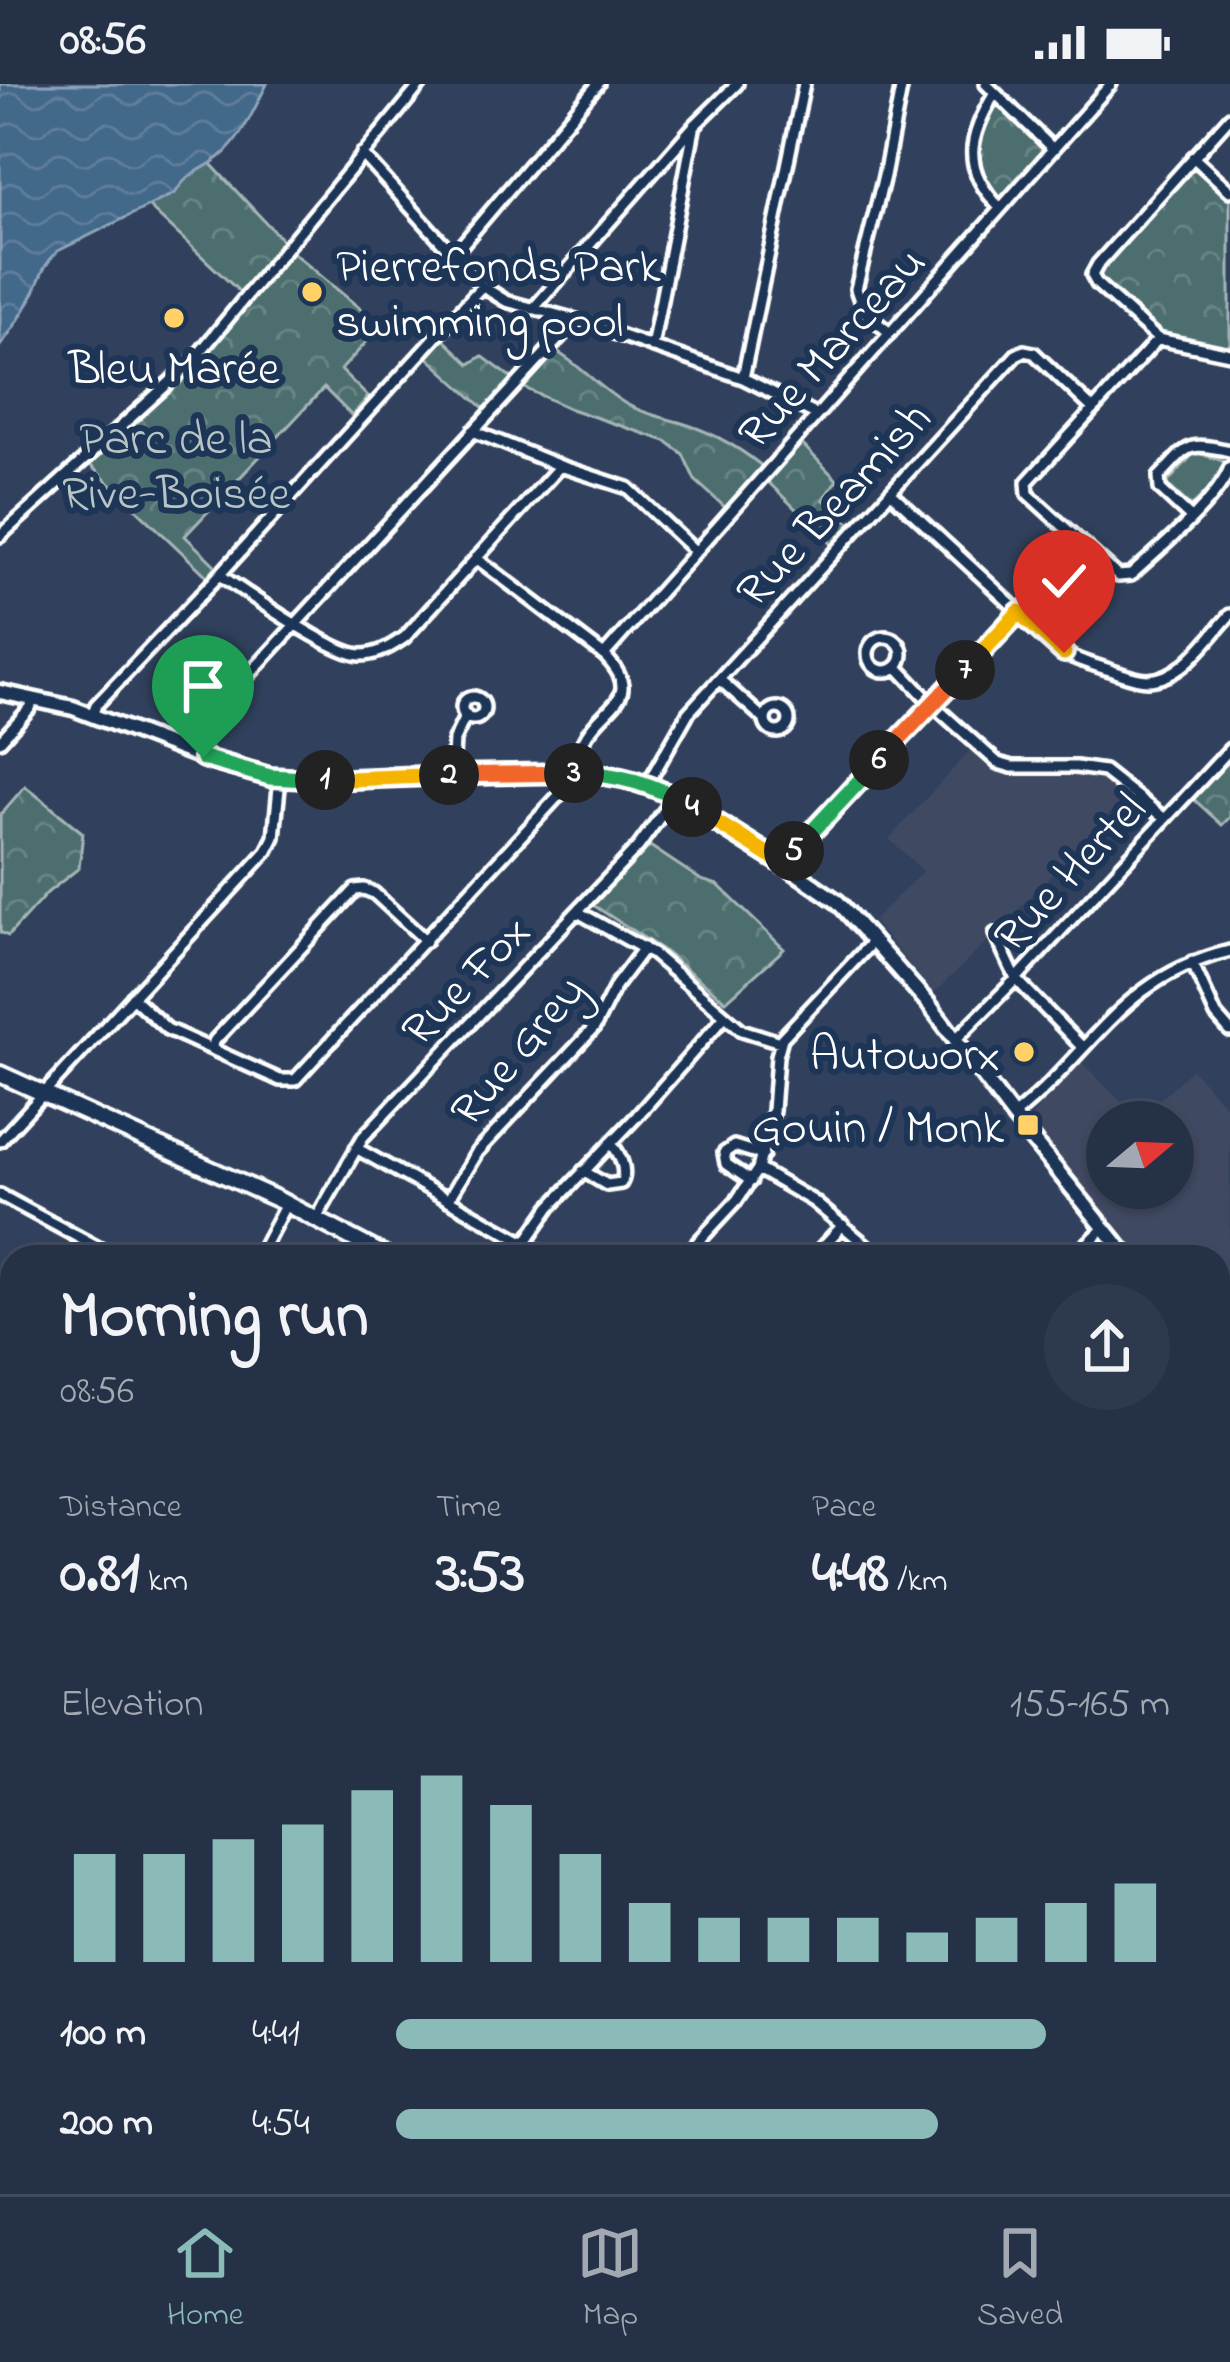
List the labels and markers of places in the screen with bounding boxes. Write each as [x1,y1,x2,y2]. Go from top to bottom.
place label: Pierrefonds Park swimming pool [336,234,661,360]
marker: Pierrefonds Park swimming pool [299,279,325,305]
marker: Bleu Marée [161,305,187,331]
place label: Bleu Marée [67,336,280,406]
pin [1013,530,1115,653]
pin [152,635,254,758]
pin: 7 [935,640,995,700]
pin: 6 [849,730,909,790]
pin: 3 [544,743,604,803]
pin: 2 [419,745,479,805]
pin: 1 [295,750,355,810]
pin: 4 [662,777,722,837]
pin: 5 [764,821,824,881]
place label: Autoworx [810,1022,1000,1092]
marker: Autoworx [1011,1039,1037,1065]
place label: Gouin / Monk [752,1095,1005,1165]
marker: Gouin / Monk [1015,1112,1041,1138]

